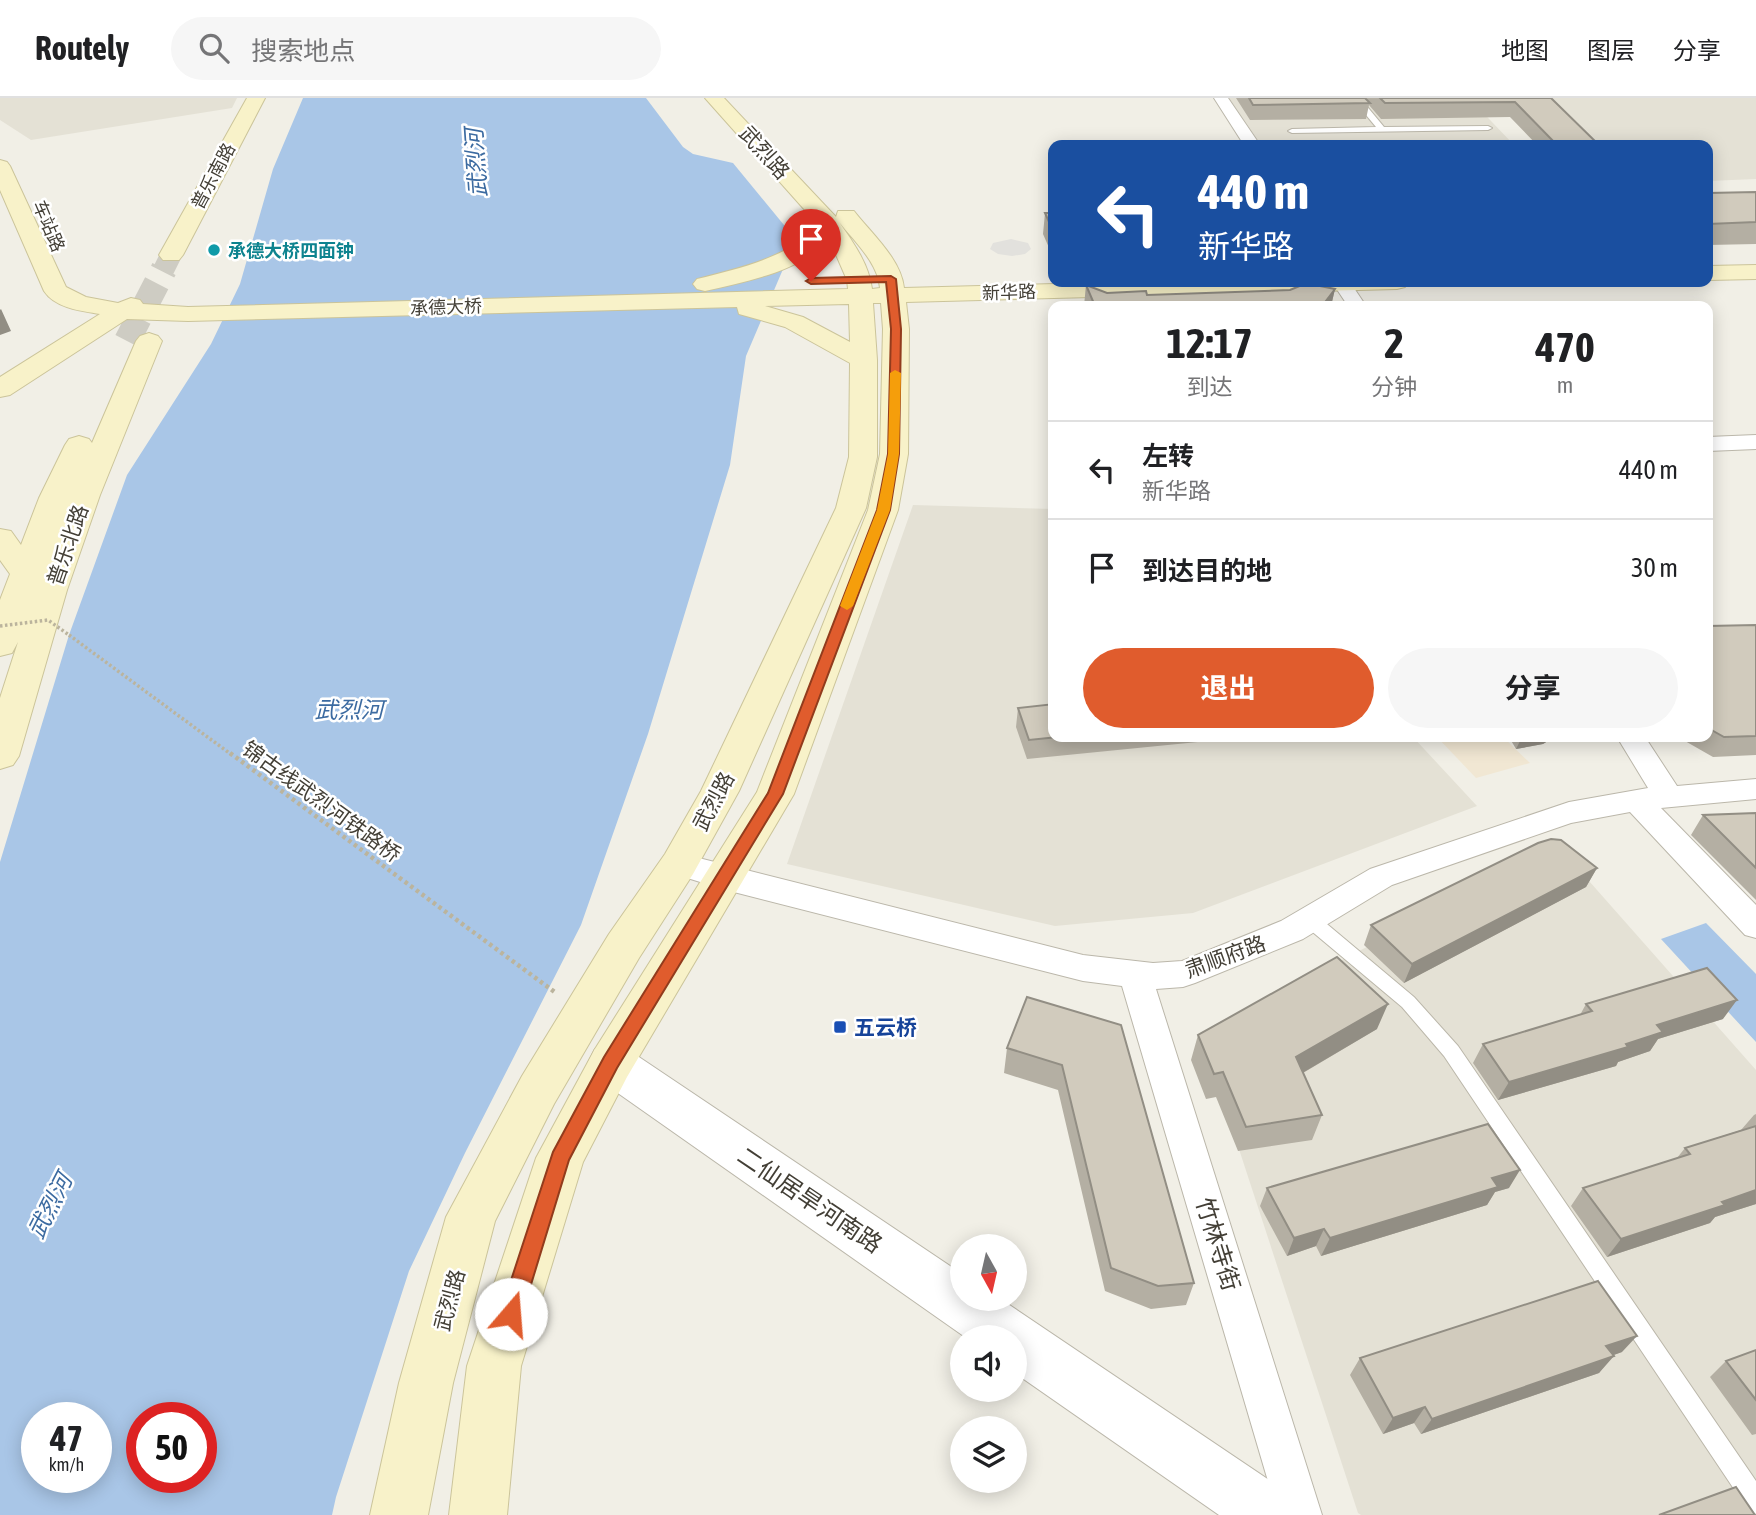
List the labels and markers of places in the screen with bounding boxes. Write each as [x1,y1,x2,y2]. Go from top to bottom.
pin [781,209,841,281]
place label: 承德大桥四面钟 [228,240,354,261]
marker: 承德大桥四面钟 [206,242,222,258]
place label: 五云桥 [854,1015,917,1039]
marker: 五云桥 [832,1019,848,1035]

